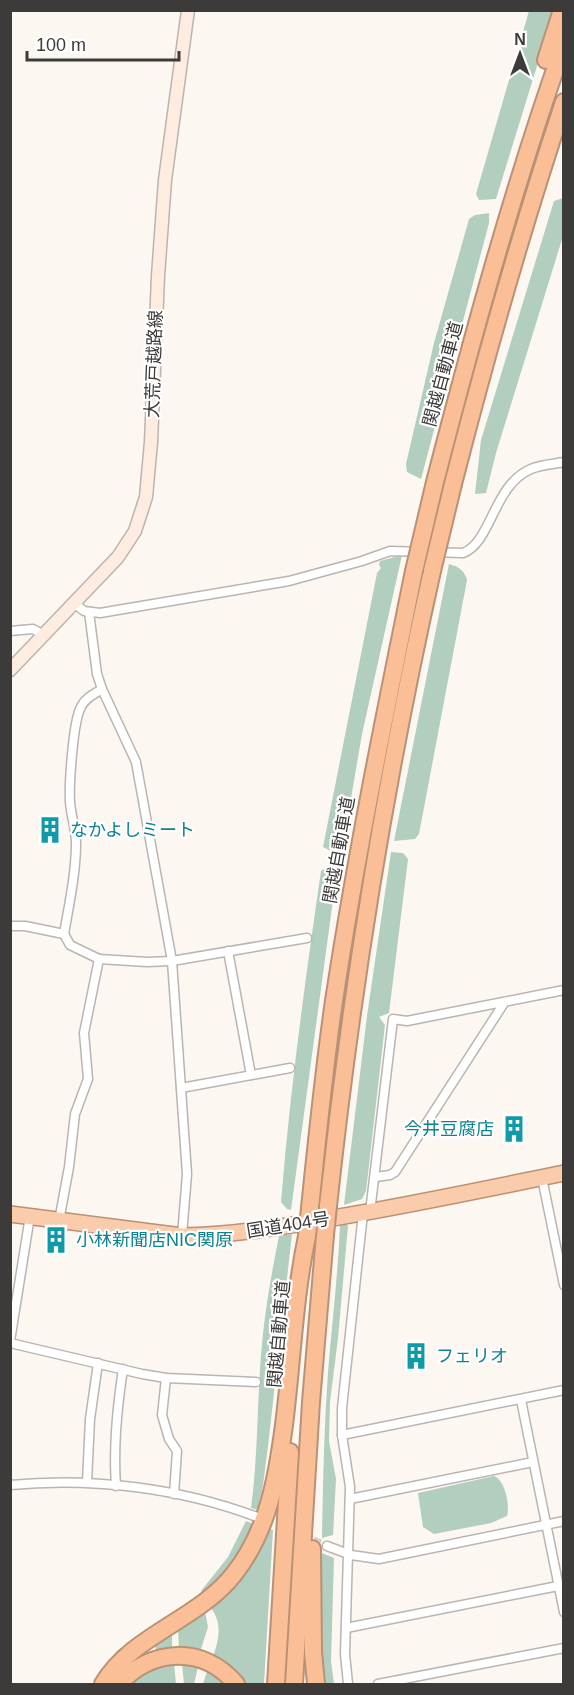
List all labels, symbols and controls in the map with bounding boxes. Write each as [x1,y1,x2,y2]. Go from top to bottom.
scale bar [27,24,178,62]
north arrow [490,24,550,84]
text: N [514,31,526,48]
text: 100 m [36,35,86,55]
street label: 大荒戸越路線 [142,310,166,418]
street label: 関越自動車道 [419,319,467,429]
street label: 関越自動車道 [320,795,358,905]
building icon: なかよしミート [35,815,65,845]
place label: なかよしミート [70,820,195,840]
building icon: 今井豆腐店 [499,1114,529,1144]
place label: 今井豆腐店 [404,1119,494,1139]
street label: 国道404号 [245,1209,331,1241]
building icon: 小林新聞店NIC関原 [41,1225,71,1255]
place label: 小林新聞店NIC関原 [76,1230,233,1250]
street label: 関越自動車道 [264,1279,294,1389]
building icon: フェリオ [401,1341,431,1371]
place label: フェリオ [436,1346,508,1366]

